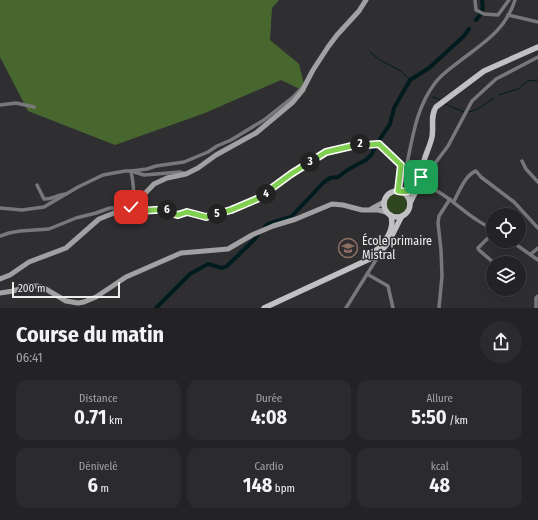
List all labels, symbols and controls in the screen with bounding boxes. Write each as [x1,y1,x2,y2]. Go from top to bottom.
pin: 2 [350,134,370,154]
text: 2 [357,137,363,150]
pin: 3 [300,152,320,172]
text: 3 [307,155,313,168]
pin [404,160,438,194]
icon: arrive [410,166,432,188]
pin: 4 [256,184,276,204]
text: 4 [263,187,269,200]
pin [114,190,148,224]
icon: check [120,196,142,218]
pin: 6 [157,200,177,220]
text: 6 [164,203,170,216]
pin: 5 [207,204,227,224]
text: 5 [214,207,220,220]
map controls [486,208,526,296]
button: locate [486,208,526,248]
place label: École primaire Mistral [362,233,432,262]
school or university icon: École primaire Mistral [337,237,359,259]
button: layers [486,256,526,296]
scale bar [12,280,120,299]
text: 200 m [18,282,45,295]
text: Course du matin [16,321,164,348]
button: share [480,321,522,363]
text: 06:41 [16,350,43,365]
text: Distance [79,392,118,405]
text: Durée [256,392,282,405]
text: Allure [427,392,453,405]
text: 0.71 [74,405,106,429]
text: 4:08 [251,405,287,429]
text: 5:50 [411,405,447,429]
text: km [106,414,123,427]
text: /km [447,414,468,427]
text: Dénivelé [79,460,118,473]
text: Cardio [255,460,283,473]
text: kcal [431,460,449,473]
text: 6 [88,473,98,497]
text: 148 [243,473,272,497]
text: 48 [429,473,450,497]
text: m [98,482,109,495]
text: bpm [272,482,295,495]

